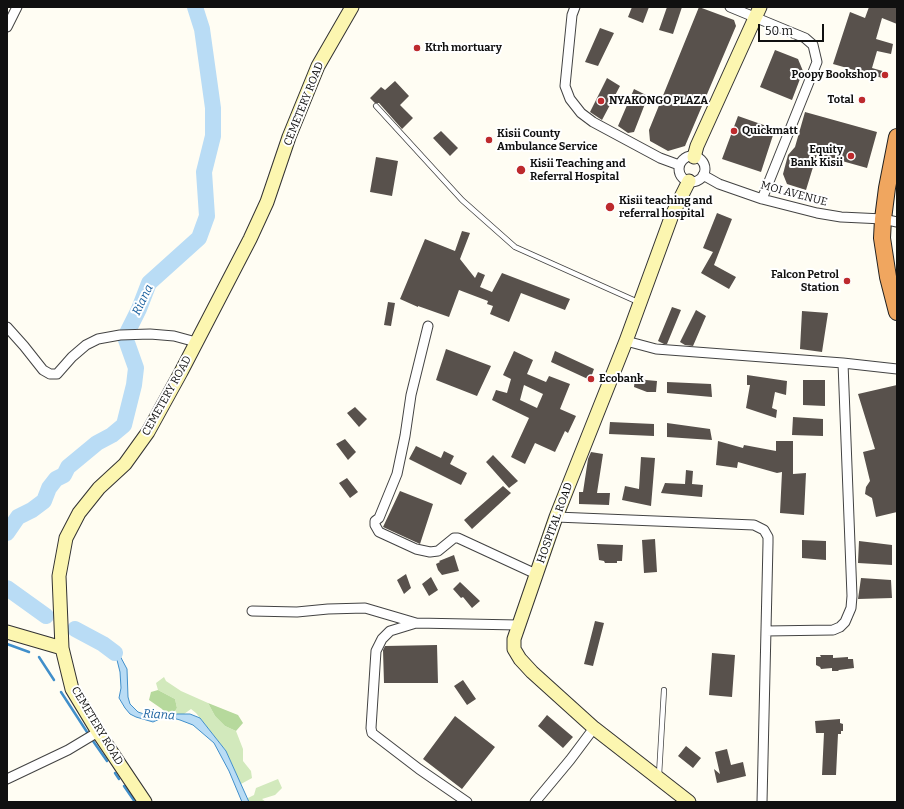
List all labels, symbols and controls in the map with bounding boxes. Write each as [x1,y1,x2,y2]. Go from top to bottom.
scale bar [760,16,826,42]
text: 50 m [765,24,793,38]
place label: Ktrh mortuary [425,41,502,55]
marker: Ktrh mortuary [412,43,422,53]
street label: CEMETERY ROAD [281,60,327,148]
place label: Poopy Bookshop [792,68,877,82]
marker: Poopy Bookshop [880,70,890,80]
place label: Total [828,93,854,107]
place label: NYAKONGO PLAZA [609,94,708,108]
marker: Total [857,95,867,105]
marker: NYAKONGO PLAZA [596,96,606,106]
place label: Quickmatt [742,124,798,138]
marker: Quickmatt [729,126,739,136]
place label: Kisii County Ambulance Service [497,127,598,153]
marker: Kisii County Ambulance Service [484,135,494,145]
place label: Equity Bank Kisii [791,143,843,169]
marker: Equity Bank Kisii [846,151,856,161]
place label: Kisii Teaching and Referral Hospital [530,157,626,183]
marker: Kisii Teaching and Referral Hospital [515,164,527,176]
street label: MOI AVENUE [759,179,829,209]
place label: Kisii teaching and referral hospital [619,194,712,220]
marker: Kisii teaching and referral hospital [604,201,616,213]
place label: Falcon Petrol Station [771,268,839,294]
marker: Falcon Petrol Station [842,276,852,286]
water label: Riana [129,282,157,318]
street label: CEMETERY ROAD [140,354,194,438]
place label: Ecobank [599,372,644,386]
marker: Ecobank [586,374,596,384]
street label: HOSPITAL ROAD [534,481,576,565]
street label: CEMETERY ROAD [68,684,126,768]
water label: Riana [142,707,176,723]

